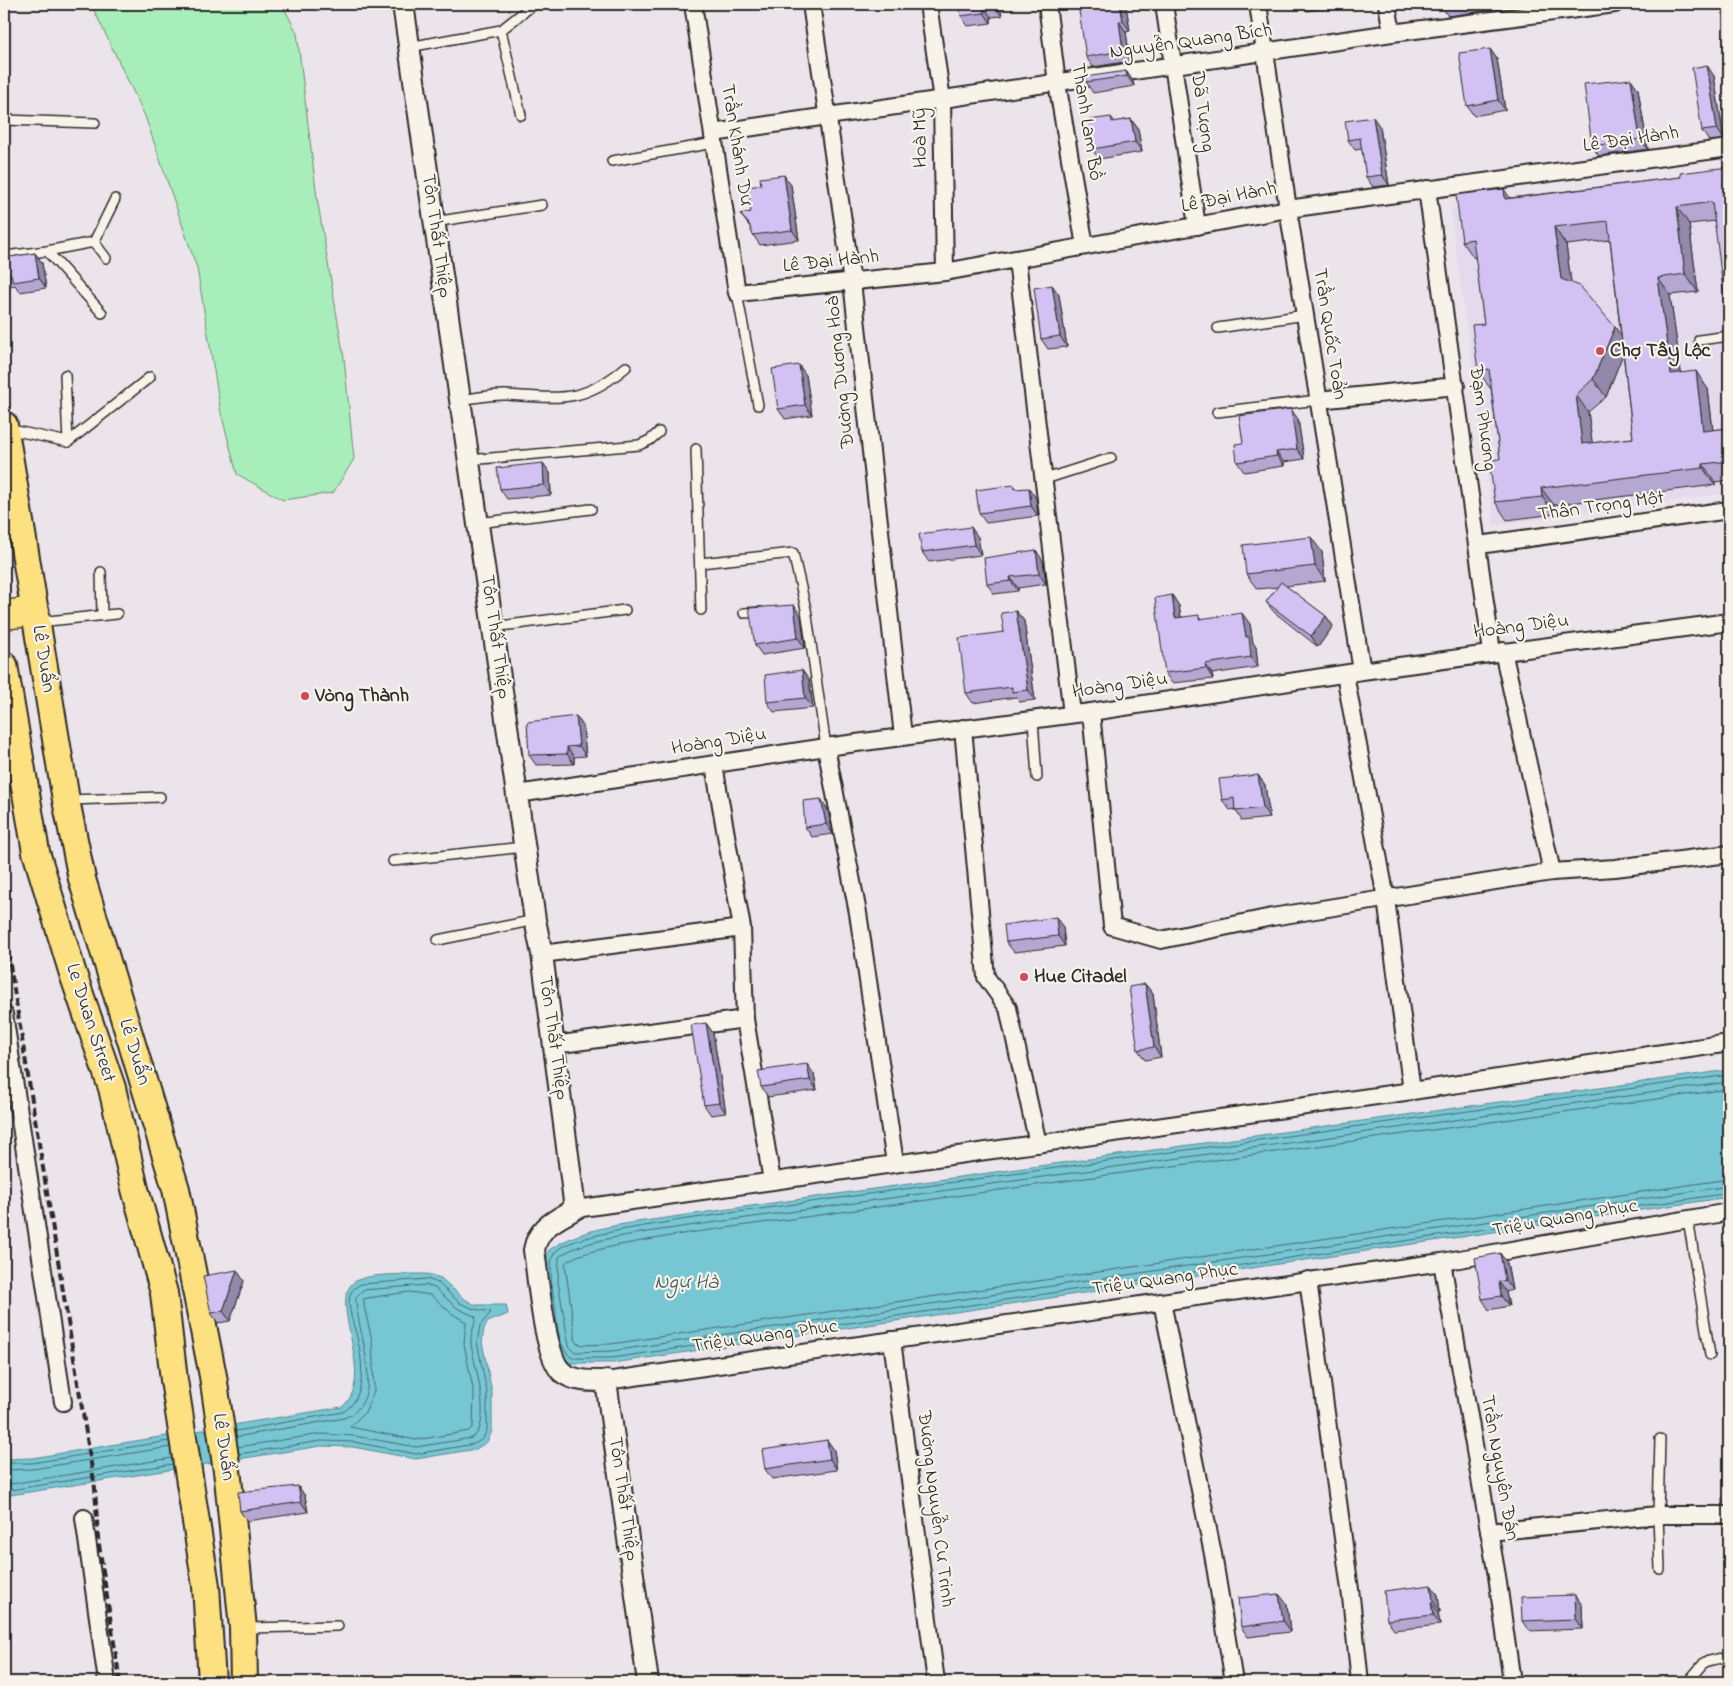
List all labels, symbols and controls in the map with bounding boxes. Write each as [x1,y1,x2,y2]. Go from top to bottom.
street label: Nguyễn Quang Bích [1108,16,1274,69]
street label: Thanh Lam Bồ [1062,61,1110,183]
street label: Dã Tượng [1181,69,1222,154]
street label: Trần Khánh Dư [712,82,760,208]
street label: Hoà Mỹ [906,108,936,168]
street label: Lê Đại Hành [1581,119,1681,161]
street label: Tôn Thất Thiệp [413,172,459,300]
street label: Lê Đại Hành [1179,175,1279,221]
street label: Lê Đại Hành [781,243,881,281]
street label: Trần Quốc Toản [1304,266,1354,402]
street label: Đường Dương Hoà [819,294,865,450]
place label: Chợ Tây Lộc [1610,337,1711,367]
marker: Chợ Tây Lộc [1594,345,1606,357]
street label: Đạm Phương [1459,362,1504,473]
street label: Thân Trọng Một [1536,484,1666,531]
street label: Tôn Thất Thiệp [472,573,518,701]
street label: Hoàng Diệu [1472,607,1571,648]
street label: Lê Duẩn [23,623,63,695]
street label: Hoàng Diệu [1070,665,1170,708]
place label: Vòng Thành [314,682,409,712]
marker: Vòng Thành [299,690,311,702]
street label: Hoàng Diệu [669,720,769,765]
street label: Le Duan Street [57,960,123,1086]
place label: Hue Citadel [1034,963,1127,992]
marker: Hue Citadel [1018,971,1030,983]
street label: Tôn Thất Thiệp [530,974,576,1102]
street label: Lê Duẩn [110,1015,158,1089]
street label: Triệu Quang Phục [1490,1192,1640,1247]
street label: Triệu Quang Phục [1090,1255,1240,1306]
water label: Ngự Hà [654,1268,719,1299]
street label: Triệu Quang Phục [690,1312,840,1363]
street label: Trần Nguyên Đán [1471,1393,1526,1543]
street label: Đường Nguyễn Cư Trinh [907,1408,961,1609]
street label: Lê Duẩn [204,1411,242,1483]
street label: Tôn Thất Thiệp [600,1435,646,1563]

